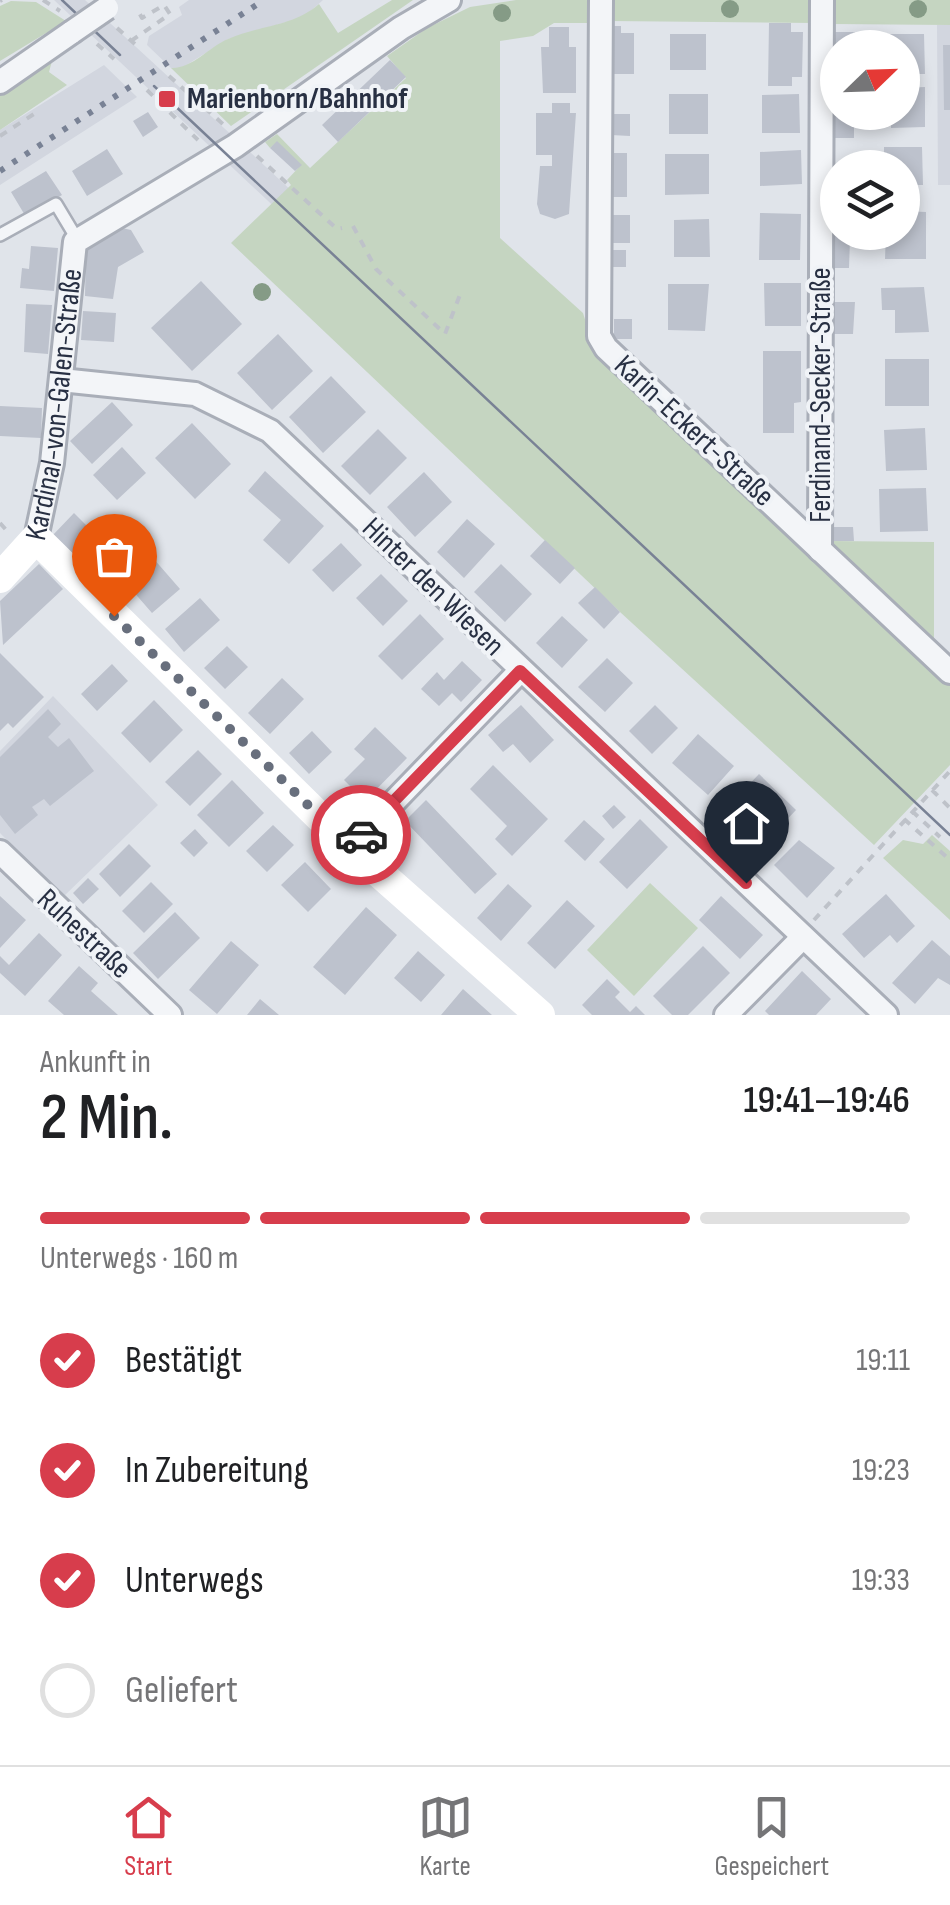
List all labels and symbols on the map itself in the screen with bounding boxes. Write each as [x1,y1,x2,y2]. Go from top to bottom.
north arrow [820,30,920,130]
place label: Marienborn/Bahnhof [187,81,408,117]
marker: Marienborn/Bahnhof [156,88,178,110]
street label: Kardinal-von-Galen-Straße [18,267,90,544]
street label: Ferdinand-Secker-Straße [803,267,839,523]
street label: Karin-Eckert-Straße [607,348,781,514]
street label: Hinter den Wiesen [355,510,511,664]
pin [72,514,157,617]
pin [704,781,789,884]
courier [311,785,411,885]
street label: Ruhestraße [29,881,139,987]

